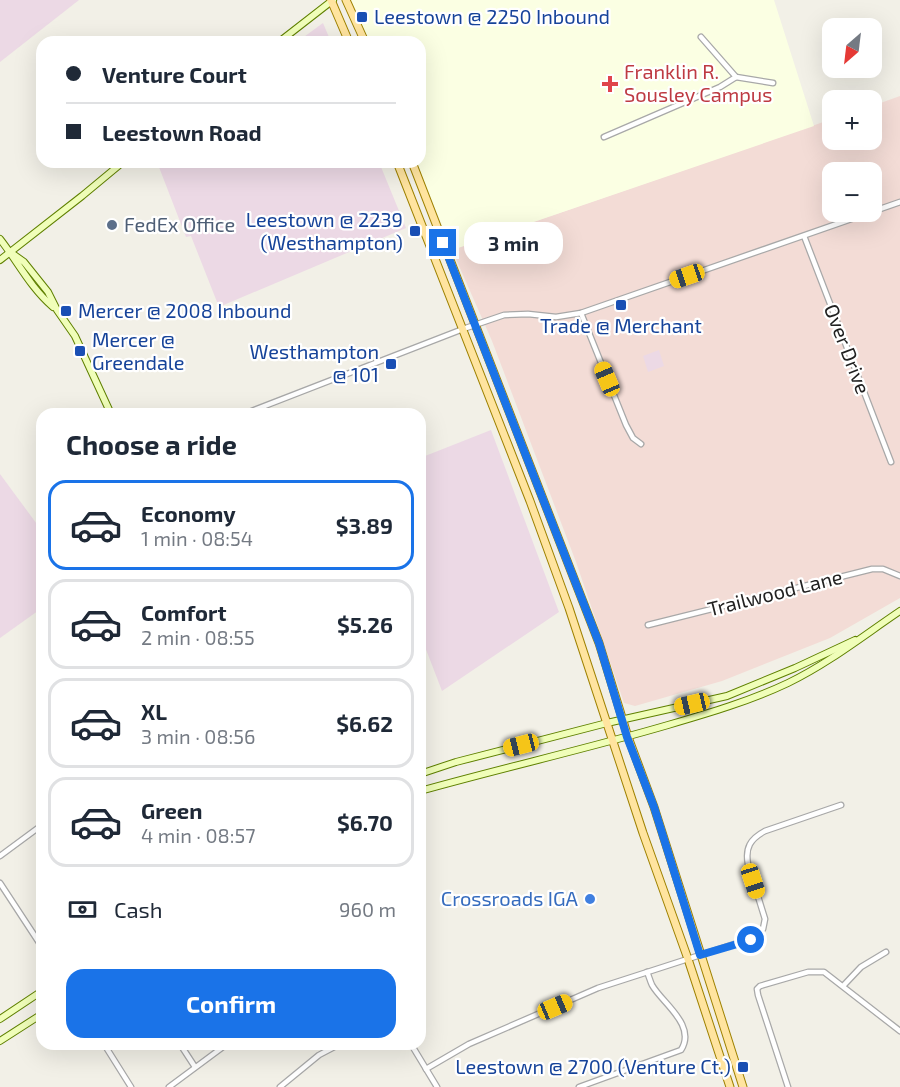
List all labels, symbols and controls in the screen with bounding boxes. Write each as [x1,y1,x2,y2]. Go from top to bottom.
place label: Leestown @ 2250 Inbound [374,4,610,28]
marker: Leestown @ 2250 Inbound [355,10,369,24]
north arrow [822,18,882,78]
map controls [822,18,882,222]
place label: Franklin R. Sousley Campus [624,59,772,106]
text: Venture Court [102,61,247,87]
marker: Franklin R. Sousley Campus [601,75,619,93]
button: + [822,90,882,150]
text: Leestown Road [102,119,262,145]
button: − [822,162,882,222]
place label: Leestown @ 2239 (Westhampton) [246,207,403,254]
place label: FedEx Office [124,212,235,236]
marker: FedEx Office [105,218,119,232]
callout: 3 min [464,222,563,264]
marker: Leestown @ 2239 (Westhampton) [408,224,422,238]
route end [429,229,456,256]
text: 3 min [488,231,539,255]
car [667,262,707,290]
place label: Mercer @ 2008 Inbound [78,298,291,322]
marker: Trade @ Merchant [614,298,628,312]
street label: Over Drive [820,300,876,397]
marker: Mercer @ 2008 Inbound [59,304,73,318]
place label: Trade @ Merchant [540,313,702,337]
place label: Mercer @ Greendale [92,327,185,374]
place label: Westhampton @ 101 [250,339,379,386]
marker: Mercer @ Greendale [73,344,87,358]
marker: Westhampton @ 101 [384,357,398,371]
car [592,359,622,399]
text: Choose a ride [66,428,237,460]
icon: car [69,498,123,552]
text: Economy [141,500,236,526]
text: $3.89 [336,512,393,538]
text: 1 min · 08:54 [141,526,253,550]
street label: Trailwood Lane [705,564,845,620]
icon: car [69,597,123,651]
text: Comfort [141,599,226,625]
text: $5.26 [337,611,393,637]
text: 2 min · 08:55 [141,625,255,649]
car [672,691,712,717]
icon: car [69,696,123,750]
text: XL [141,698,167,724]
text: $6.62 [336,710,393,736]
text: 3 min · 08:56 [141,724,255,748]
car [501,732,541,758]
icon: car [69,795,123,849]
text: Green [141,797,203,823]
text: $6.70 [337,809,393,835]
text: 4 min · 08:57 [141,823,255,847]
car [739,861,767,901]
place label: Crossroads IGA [441,886,579,910]
marker: Crossroads IGA [583,892,597,906]
icon: cash [66,893,99,926]
text: Cash [114,896,163,922]
text: 960 m [339,897,396,921]
route start [737,926,764,953]
button: Confirm [66,969,396,1038]
car [535,992,575,1022]
place label: Leestown @ 2700 (Venture Ct.) [455,1054,731,1078]
marker: Leestown @ 2700 (Venture Ct.) [736,1060,750,1074]

